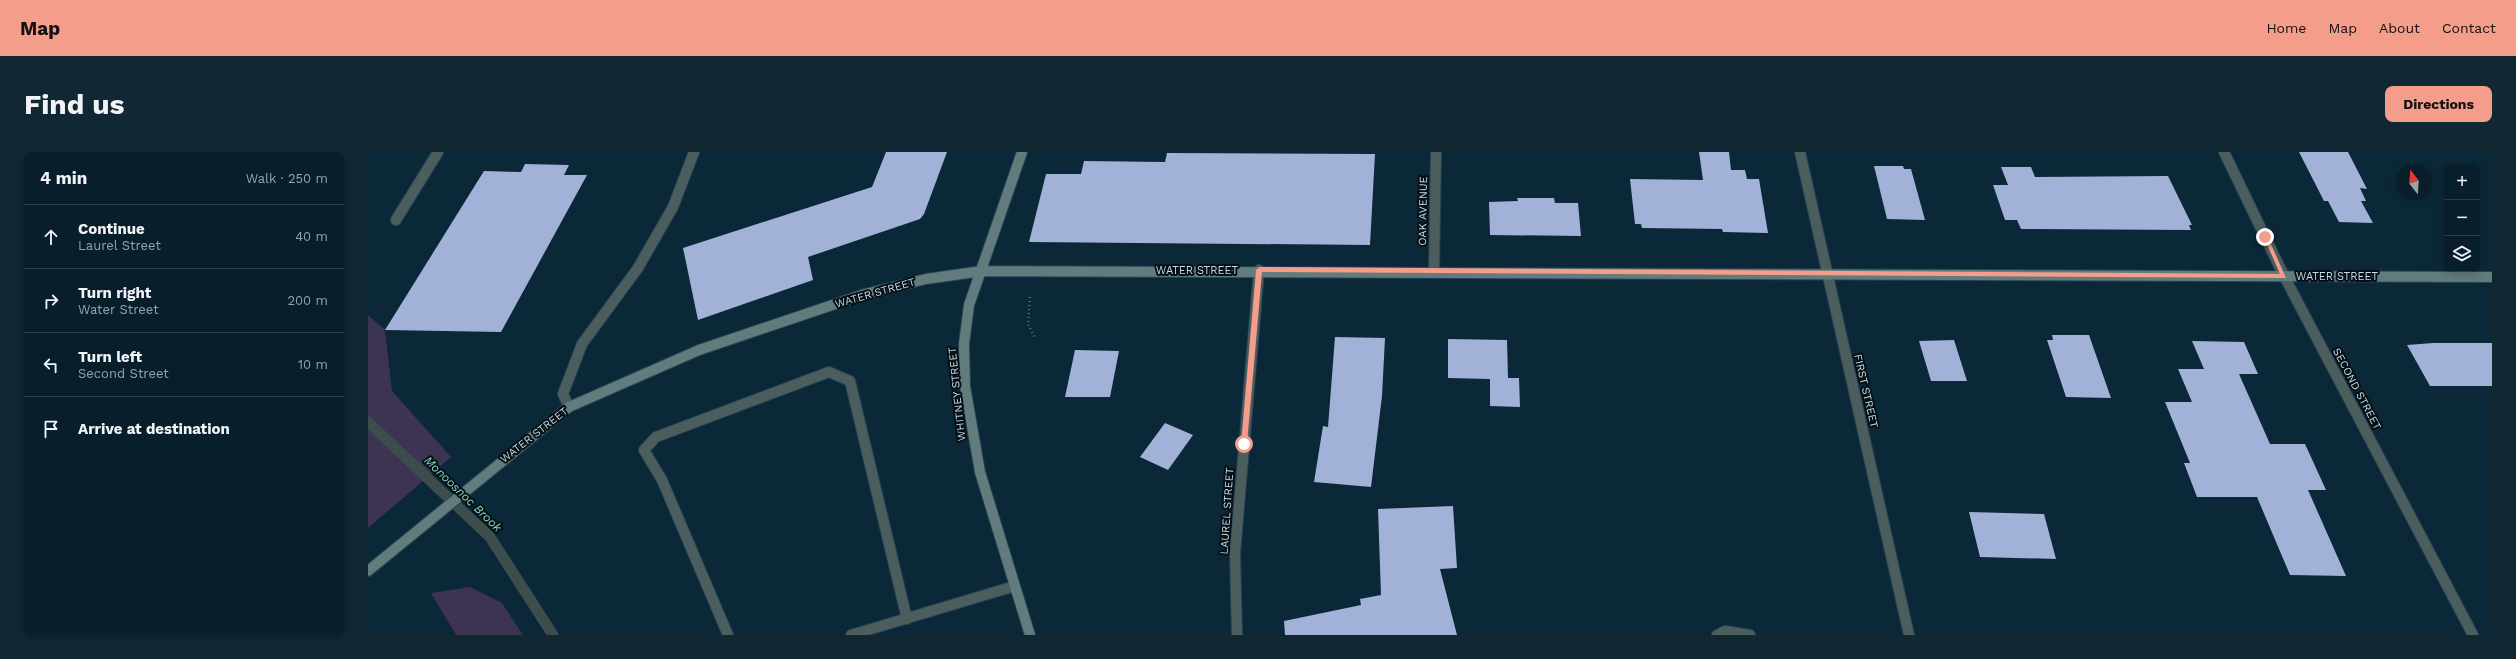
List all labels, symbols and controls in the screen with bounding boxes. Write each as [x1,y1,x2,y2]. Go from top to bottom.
text: Map [20,17,60,40]
text: Home [2266,20,2306,36]
text: Map [2328,20,2357,36]
text: About [2379,20,2420,36]
text: Contact [2442,20,2496,36]
button: Directions [2385,86,2492,122]
text: Find us [24,88,124,121]
north arrow [2396,164,2432,200]
map controls [2444,164,2480,272]
button: + [2444,164,2480,200]
text: 4 min [40,168,87,188]
text: Walk · 250 m [246,171,328,186]
street label: OAK AVENUE [1416,176,1430,246]
button: − [2444,200,2480,236]
text: Continue [78,220,145,238]
icon: ahead [40,226,62,248]
route end [2256,228,2274,246]
text: 40 m [295,229,328,244]
button: layers [2444,236,2480,272]
text: Laurel Street [78,238,161,253]
street label: WATER STREET [1156,264,1239,277]
street label: WATER STREET [2296,270,2379,283]
street label: WATER STREET [834,275,917,311]
text: Turn right [78,284,151,302]
icon: right [40,290,62,312]
text: 200 m [287,293,328,308]
text: Water Street [78,302,159,317]
street label: WHITNEY STREET [946,346,968,442]
street label: SECOND STREET [2330,346,2384,432]
text: Turn left [78,348,142,366]
street label: FIRST STREET [1851,353,1881,430]
icon: left [40,354,62,376]
text: 10 m [298,357,328,372]
text: Second Street [78,366,169,381]
street label: WATER STREET [497,404,571,466]
icon: arrive [40,418,62,440]
text: Arrive at destination [78,420,230,438]
route start [1235,435,1253,453]
water label: Monoosnoc Brook [421,453,505,535]
street label: LAUREL STREET [1217,467,1237,555]

